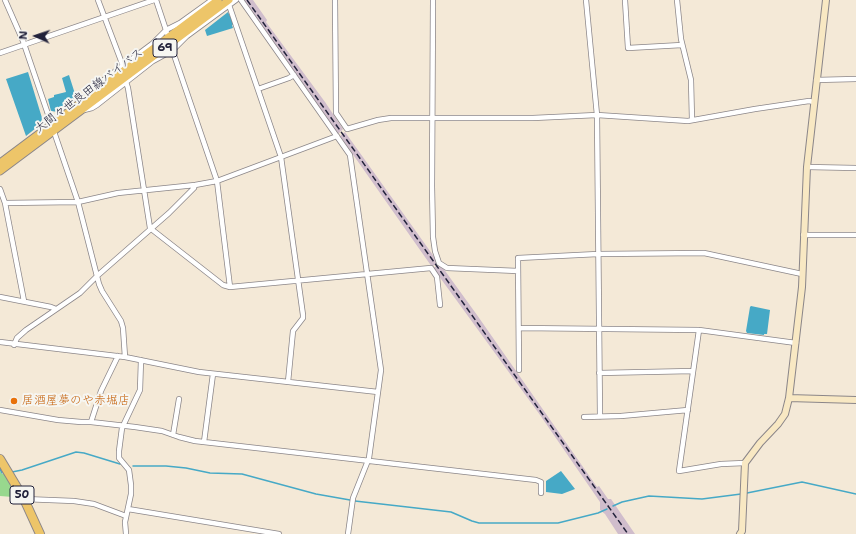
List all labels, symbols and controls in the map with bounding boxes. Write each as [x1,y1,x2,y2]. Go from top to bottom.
north arrow [16,16,56,56]
text: N [16,31,31,40]
road number: 69 [153,39,177,57]
street label: 大間々世良田線バイパス [32,46,146,136]
place label: 居酒屋夢のや赤堀店 [22,394,130,408]
marker: 居酒屋夢のや赤堀店 [9,396,19,406]
road number: 50 [10,486,34,504]

